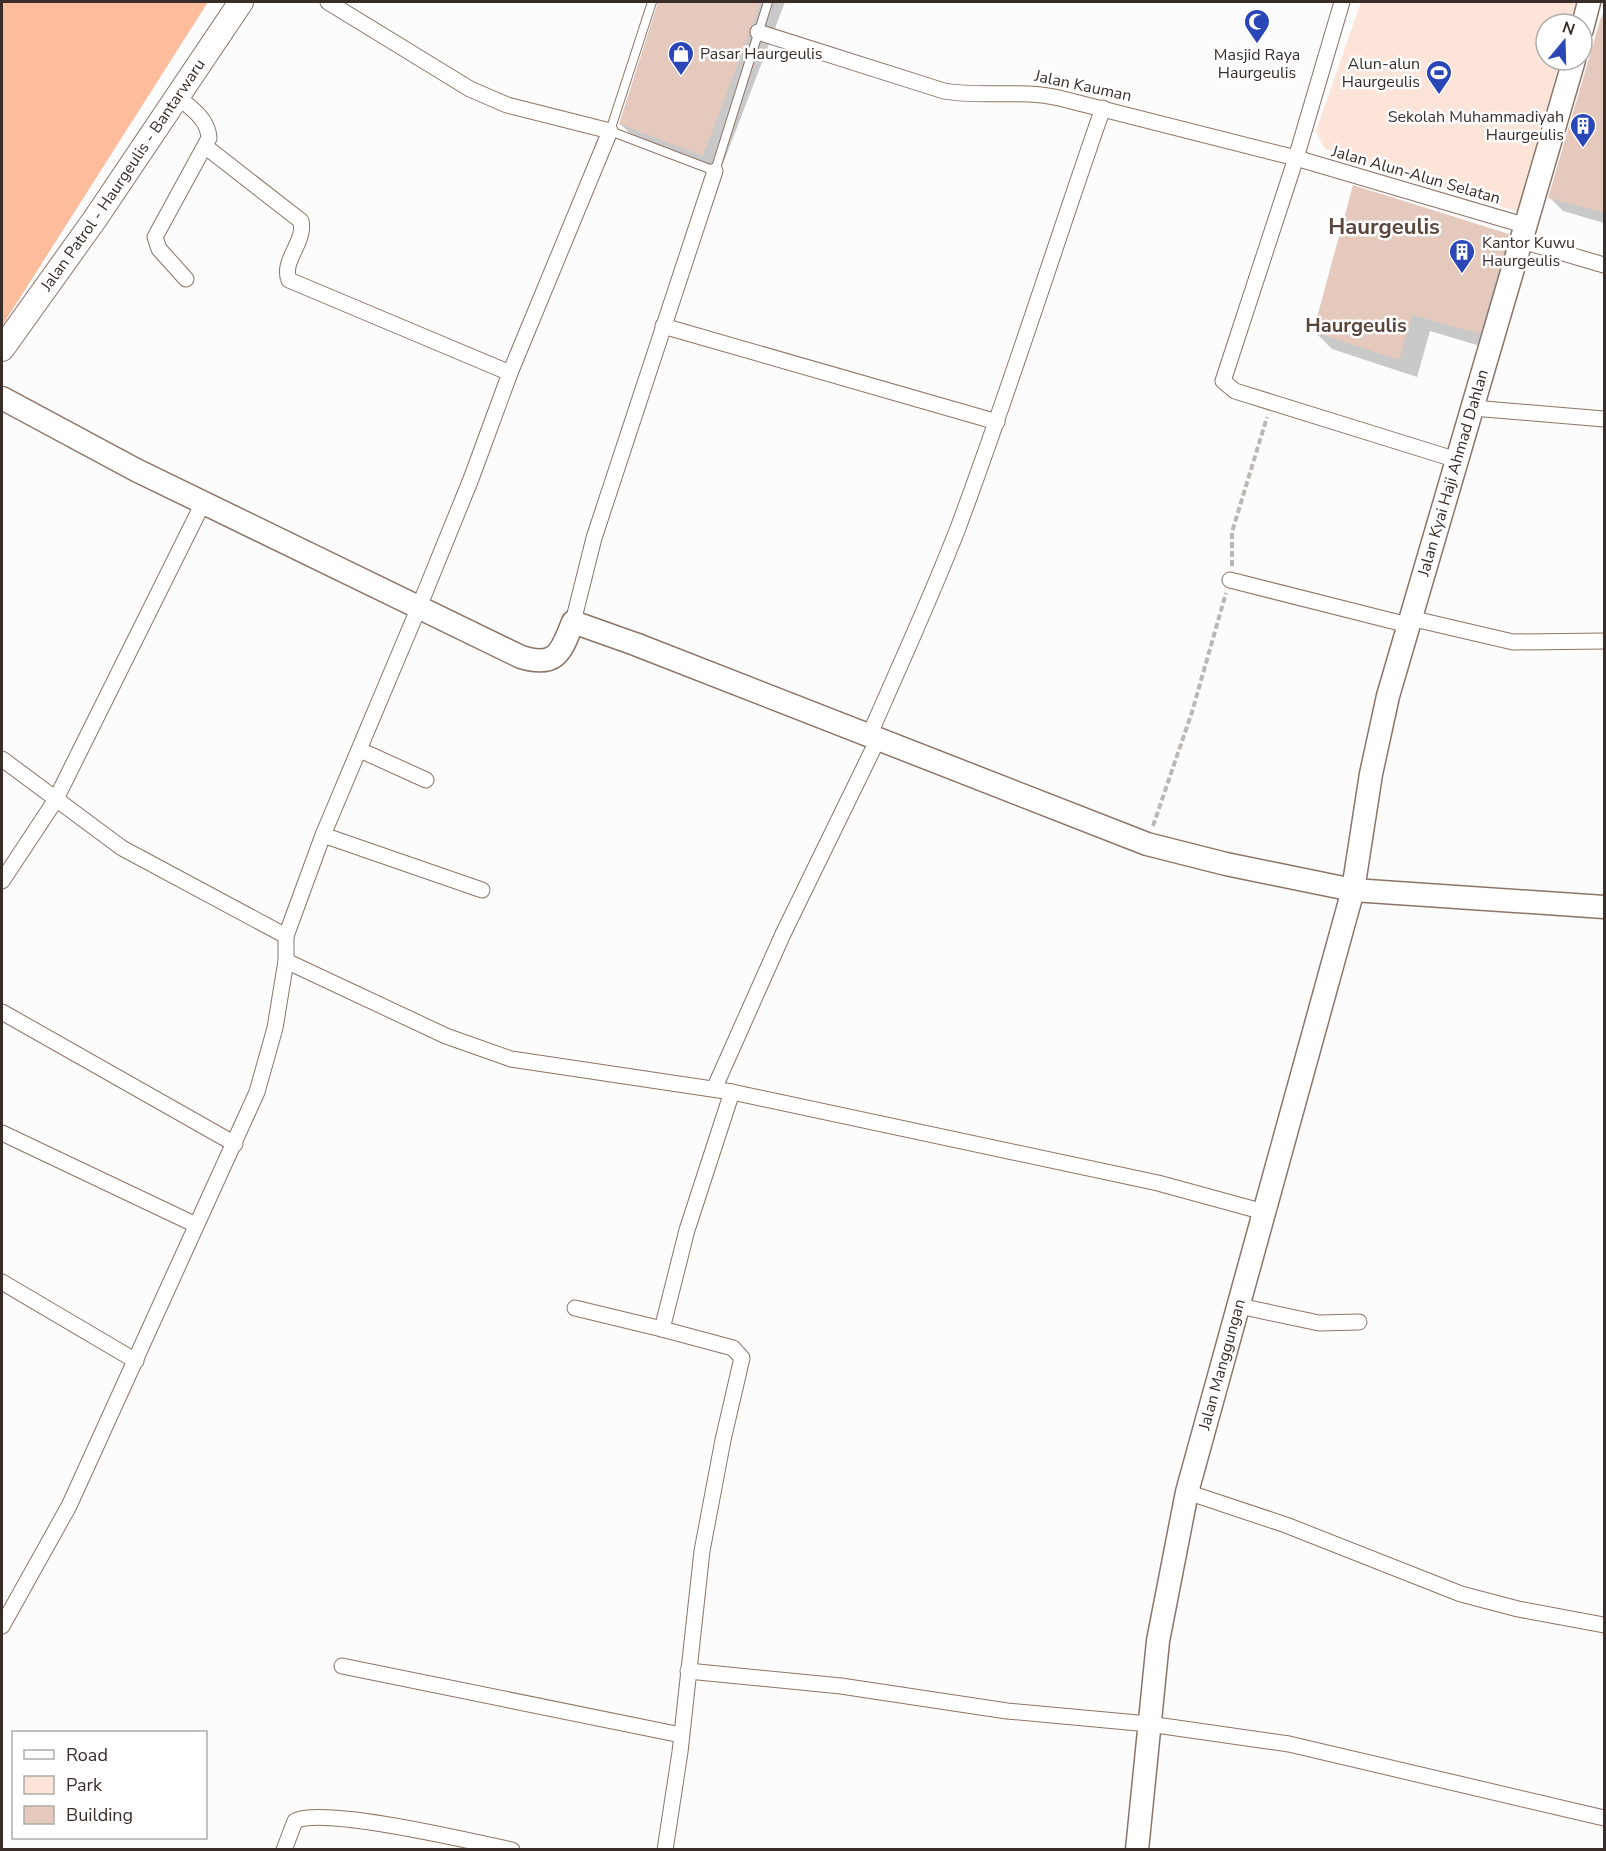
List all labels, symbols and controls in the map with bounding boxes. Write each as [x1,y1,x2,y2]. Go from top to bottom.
mosque icon: Masjid Raya Haurgeulis [1242,7,1272,45]
north arrow [1534,12,1594,72]
text: N [1559,16,1578,41]
shop icon: Pasar Haurgeulis [666,39,696,77]
place label: Pasar Haurgeulis [700,43,823,65]
place label: Masjid Raya Haurgeulis [1214,44,1300,84]
place label: Alun-alun Haurgeulis [1342,53,1420,93]
street label: Jalan Patrol - Haurgeulis - Bantarwaru [35,55,211,296]
sports icon: Alun-alun Haurgeulis [1424,58,1454,96]
street label: Jalan Kauman [1031,65,1134,107]
place label: Sekolah Muhammadiyah Haurgeulis [1388,106,1564,146]
building icon: Sekolah Muhammadiyah Haurgeulis [1568,111,1598,149]
street label: Jalan Alun-Alun Selatan [1328,140,1503,210]
district label: Haurgeulis [1328,212,1440,242]
place label: Kantor Kuwu Haurgeulis [1482,232,1575,272]
building icon: Kantor Kuwu Haurgeulis [1447,237,1477,275]
district label: Haurgeulis [1305,312,1407,339]
street label: Jalan Kyai Haji Ahmad Dahlan [1412,367,1494,580]
street label: Jalan Manggungan [1193,1297,1251,1434]
legend [12,1731,207,1839]
text: Road [66,1743,108,1767]
text: Park [66,1773,103,1797]
text: Building [66,1803,133,1827]

